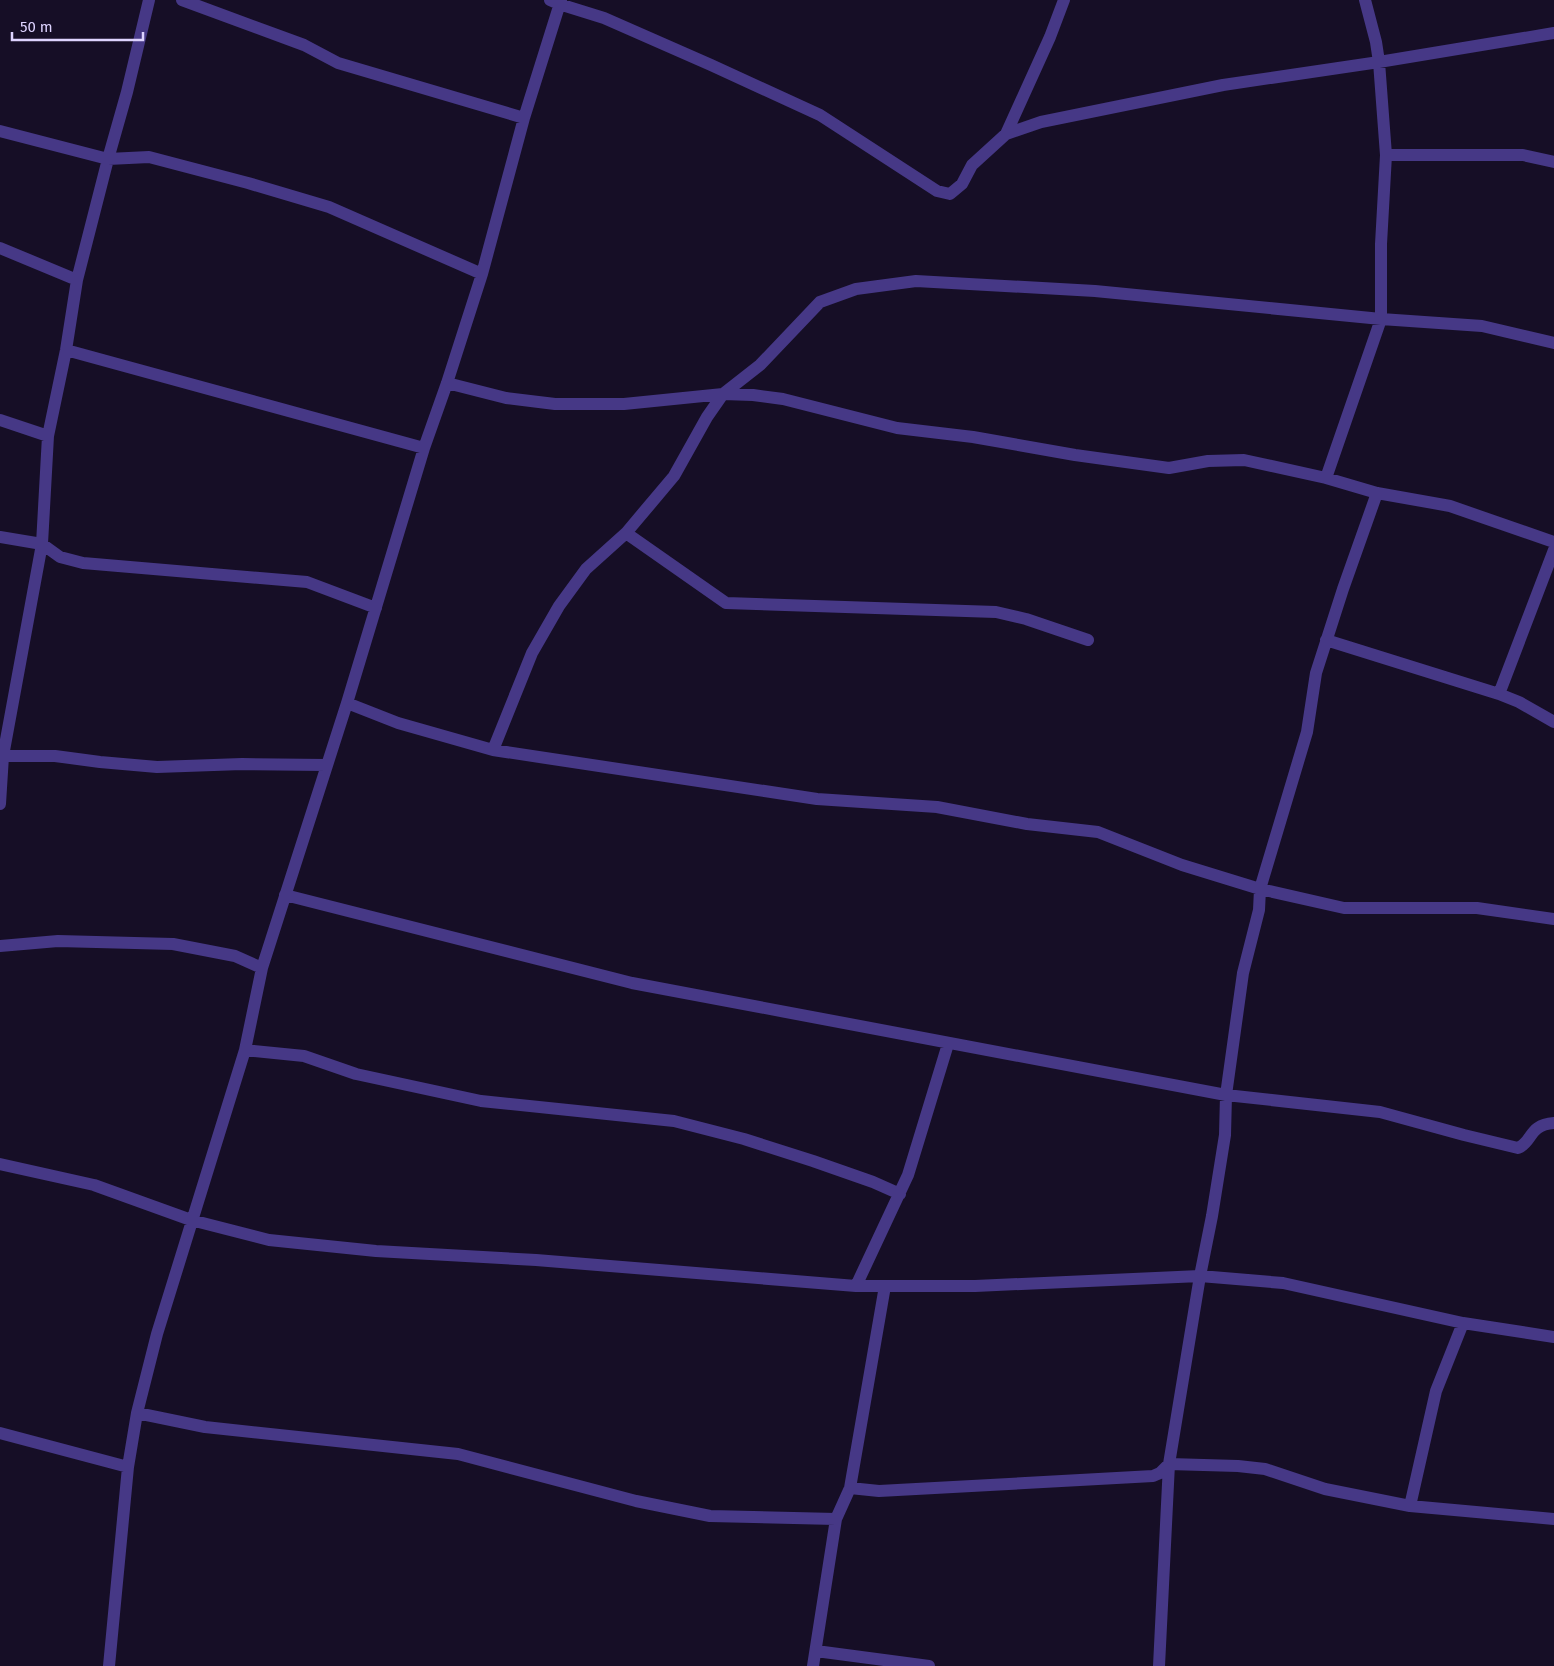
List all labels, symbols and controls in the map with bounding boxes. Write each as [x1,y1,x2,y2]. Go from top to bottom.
scale bar [12,10,144,42]
text: 50 m [20,18,53,36]

